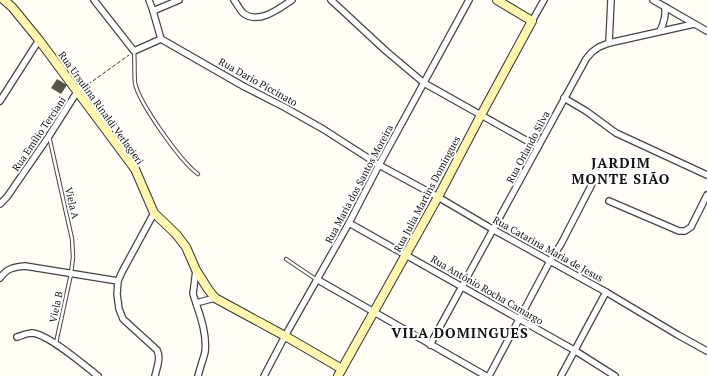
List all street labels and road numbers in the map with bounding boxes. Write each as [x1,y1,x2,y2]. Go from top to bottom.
street label: Rua Ursulina Rinaldi Verlagieri [56,49,146,167]
street label: Rua Dario Piccinato [216,55,300,109]
street label: Rua Emílio Terciani [9,94,69,174]
street label: Rua Orlando Silva [504,109,552,185]
street label: Rua Maria dos Santos Moreira [322,122,396,246]
street label: Rua Julia Martins Domingues [391,134,463,254]
street label: Viela A [62,186,82,220]
street label: Rua Catarina Maria de Jesus [491,213,605,285]
street label: Rua Antônio Rocha Camargo [428,252,546,328]
street label: Viela B [46,290,66,324]

